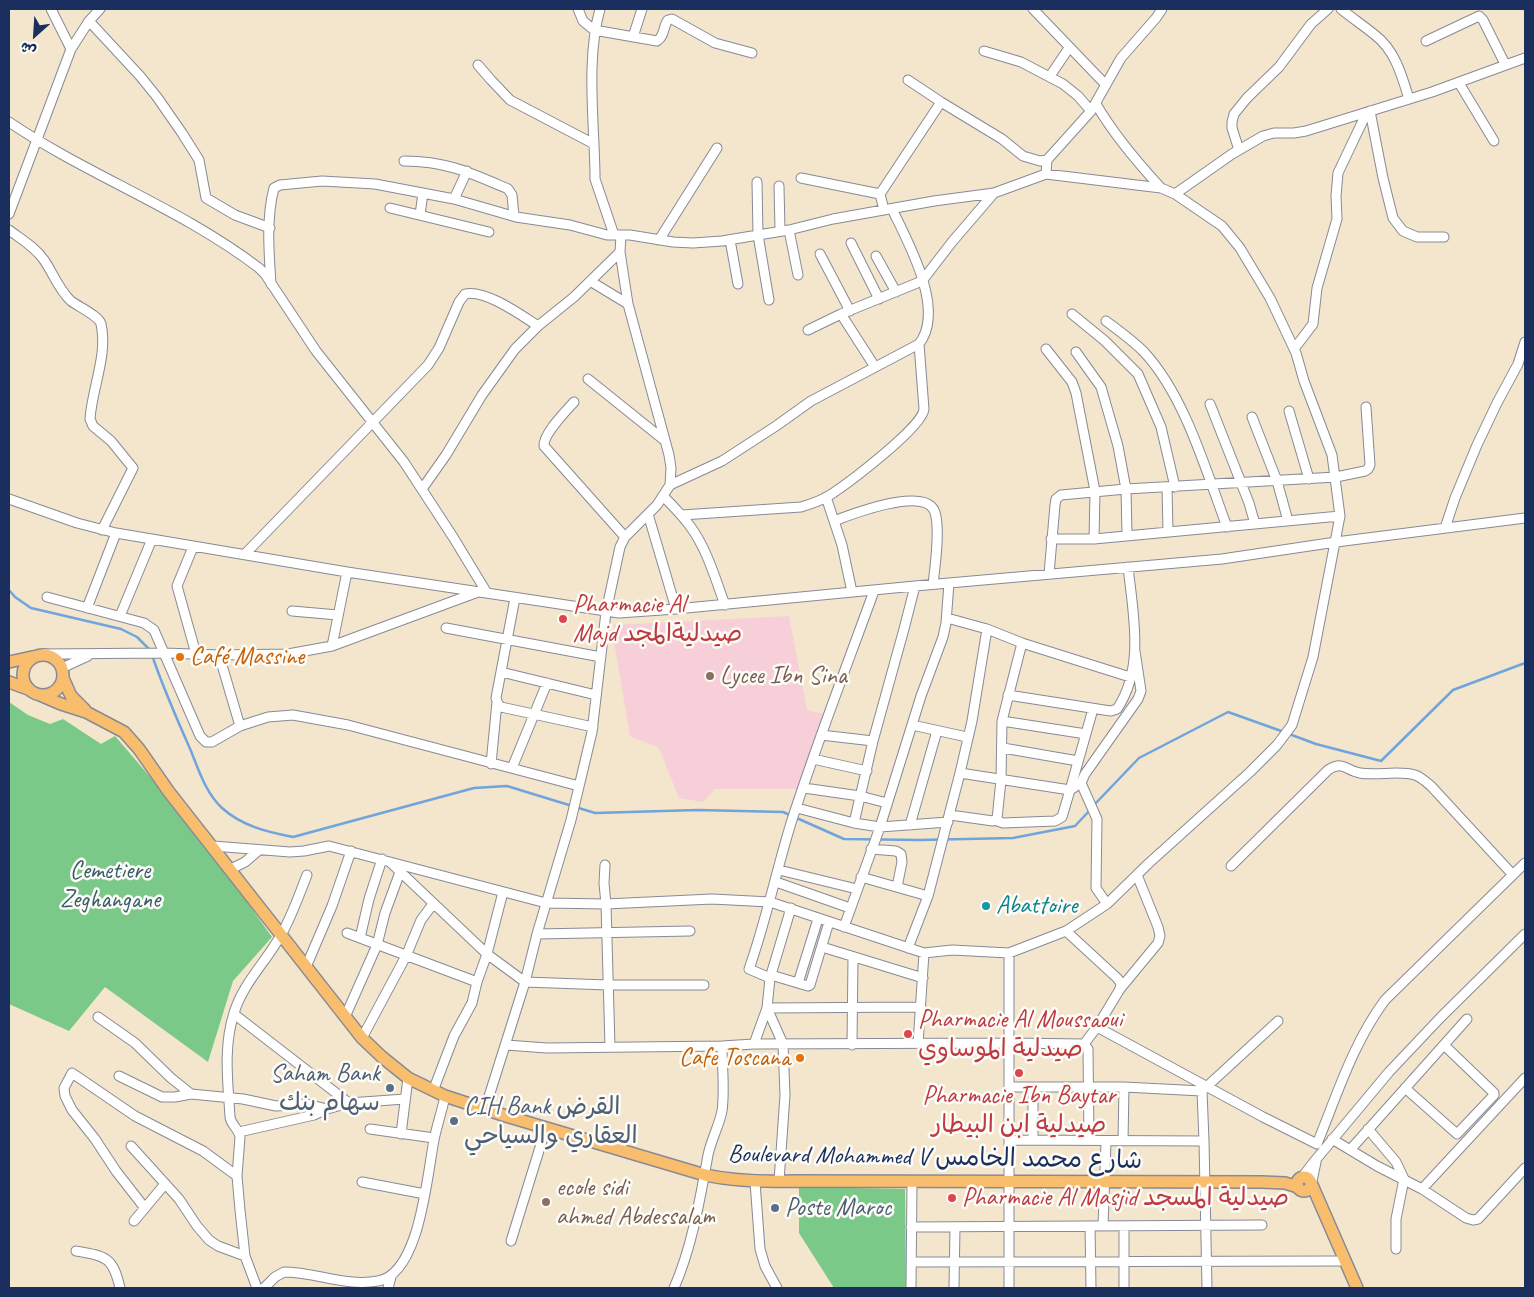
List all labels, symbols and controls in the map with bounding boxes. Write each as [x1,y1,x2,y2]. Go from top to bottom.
north arrow [10,10,60,60]
text: ش [18,38,39,60]
place label: Pharmacie Al Majd صيدليةالمجد [573,590,742,649]
marker: Pharmacie Al Majd صيدليةالمجد [557,613,569,625]
place label: Café Massine [190,642,304,672]
marker: Café Massine [174,651,186,663]
place label: Lycee Ibn Sina [720,661,847,691]
marker: Lycee Ibn Sina [704,670,716,682]
park label: Cemetiere Zeghangane [60,856,160,915]
place label: Abattoire [996,891,1077,921]
marker: Abattoire [980,900,992,912]
place label: Pharmacie Al Moussaoui صيدلية الموساوي [918,1005,1122,1064]
marker: Pharmacie Al Moussaoui صيدلية الموساوي [902,1028,914,1040]
place label: Cafe Toscana [679,1043,790,1073]
marker: Cafe Toscana [794,1052,806,1064]
place label: Saham Bank سهام بنك [270,1059,380,1118]
marker: Pharmacie Ibn Baytar صيدلية ابن البيطار [1013,1067,1025,1079]
place label: Pharmacie Ibn Baytar صيدلية ابن البيطار [923,1081,1115,1140]
marker: Saham Bank سهام بنك [384,1082,396,1094]
place label: CIH Bank القرض العقاري والسياحي [464,1092,638,1151]
marker: CIH Bank القرض العقاري والسياحي [448,1115,460,1127]
street label: Boulevard Mohammed V شارع محمد الخامس [728,1139,1142,1177]
place label: ecole sidi ahmed Abdessalam [556,1173,715,1232]
place label: Pharmacie Al Masjid صيدلية المسجد [962,1183,1289,1213]
marker: Pharmacie Al Masjid صيدلية المسجد [946,1192,958,1204]
place label: Poste Maroc [785,1193,891,1223]
marker: ecole sidi ahmed Abdessalam [540,1196,552,1208]
marker: Poste Maroc [769,1202,781,1214]

